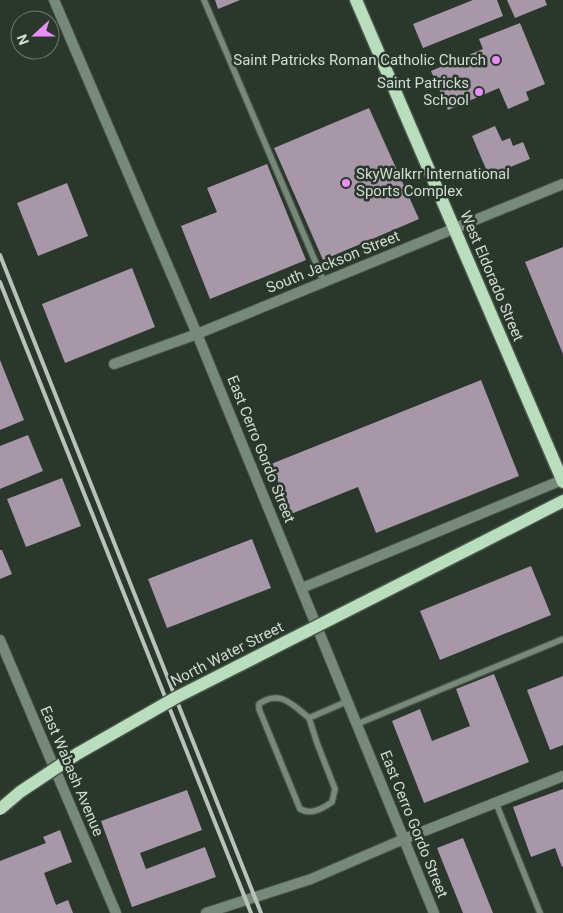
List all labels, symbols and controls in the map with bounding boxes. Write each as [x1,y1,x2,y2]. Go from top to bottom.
north arrow [10,10,60,60]
text: N [14,32,32,47]
place label: Saint Patricks Roman Catholic Church [233,51,486,69]
marker: Saint Patricks Roman Catholic Church [490,54,502,66]
place label: Saint Patricks School [377,74,469,109]
marker: Saint Patricks School [473,86,485,98]
place label: SkyWalkrr International Sports Complex [356,165,510,200]
marker: SkyWalkrr International Sports Complex [340,177,352,189]
street label: West Eldorado Street [456,208,528,344]
street label: South Jackson Street [264,227,402,297]
street label: East Cerro Gordo Street [223,373,299,525]
street label: North Water Street [168,618,286,690]
street label: East Wabash Avenue [36,703,108,839]
street label: East Cerro Gordo Street [376,748,452,900]

